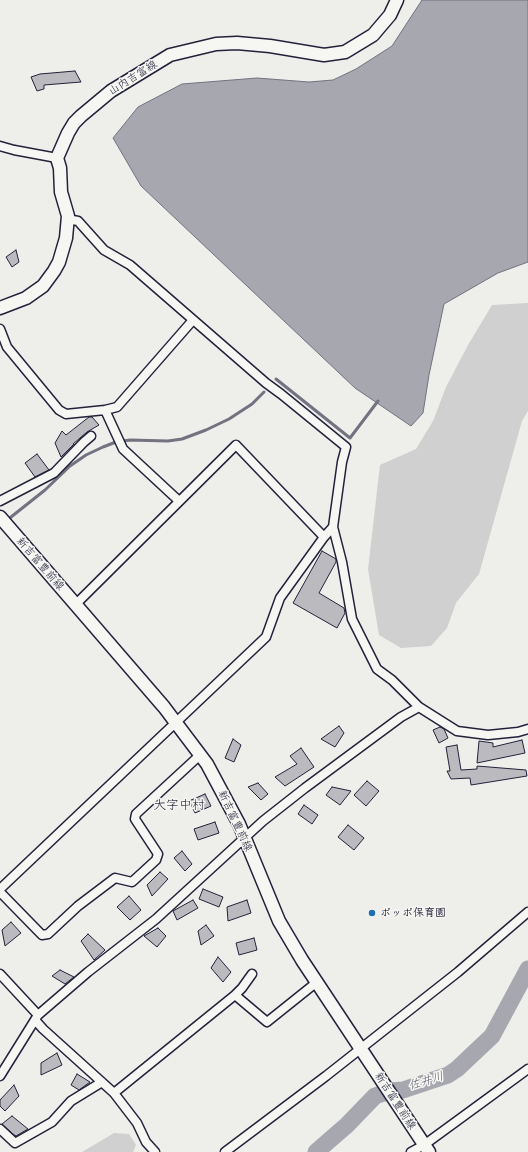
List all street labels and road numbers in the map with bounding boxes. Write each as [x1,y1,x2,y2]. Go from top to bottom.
street label: 山内吉富線 [106,58,160,98]
street label: 新吉富豊前線 [13,535,67,593]
street label: 新吉富豊前線 [215,788,255,854]
street label: 新吉富豊前線 [371,1070,419,1132]

